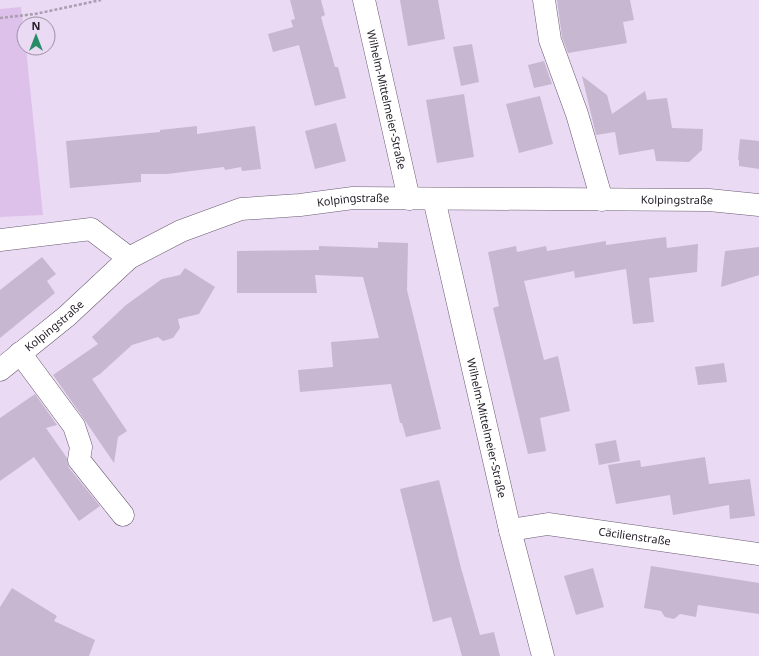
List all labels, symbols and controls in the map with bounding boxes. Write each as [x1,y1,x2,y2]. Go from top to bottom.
north arrow [16,16,56,56]
text: N [32,18,40,33]
street label: Wilhelm-Mittelmeier-Straße [364,28,410,171]
street label: Kolpingstraße [316,190,389,210]
street label: Kolpingstraße [641,192,714,207]
street label: Kolpingstraße [21,296,87,354]
street label: Wilhelm-Mittelmeier-Straße [464,357,510,499]
street label: Cäcilienstraße [598,523,672,548]

